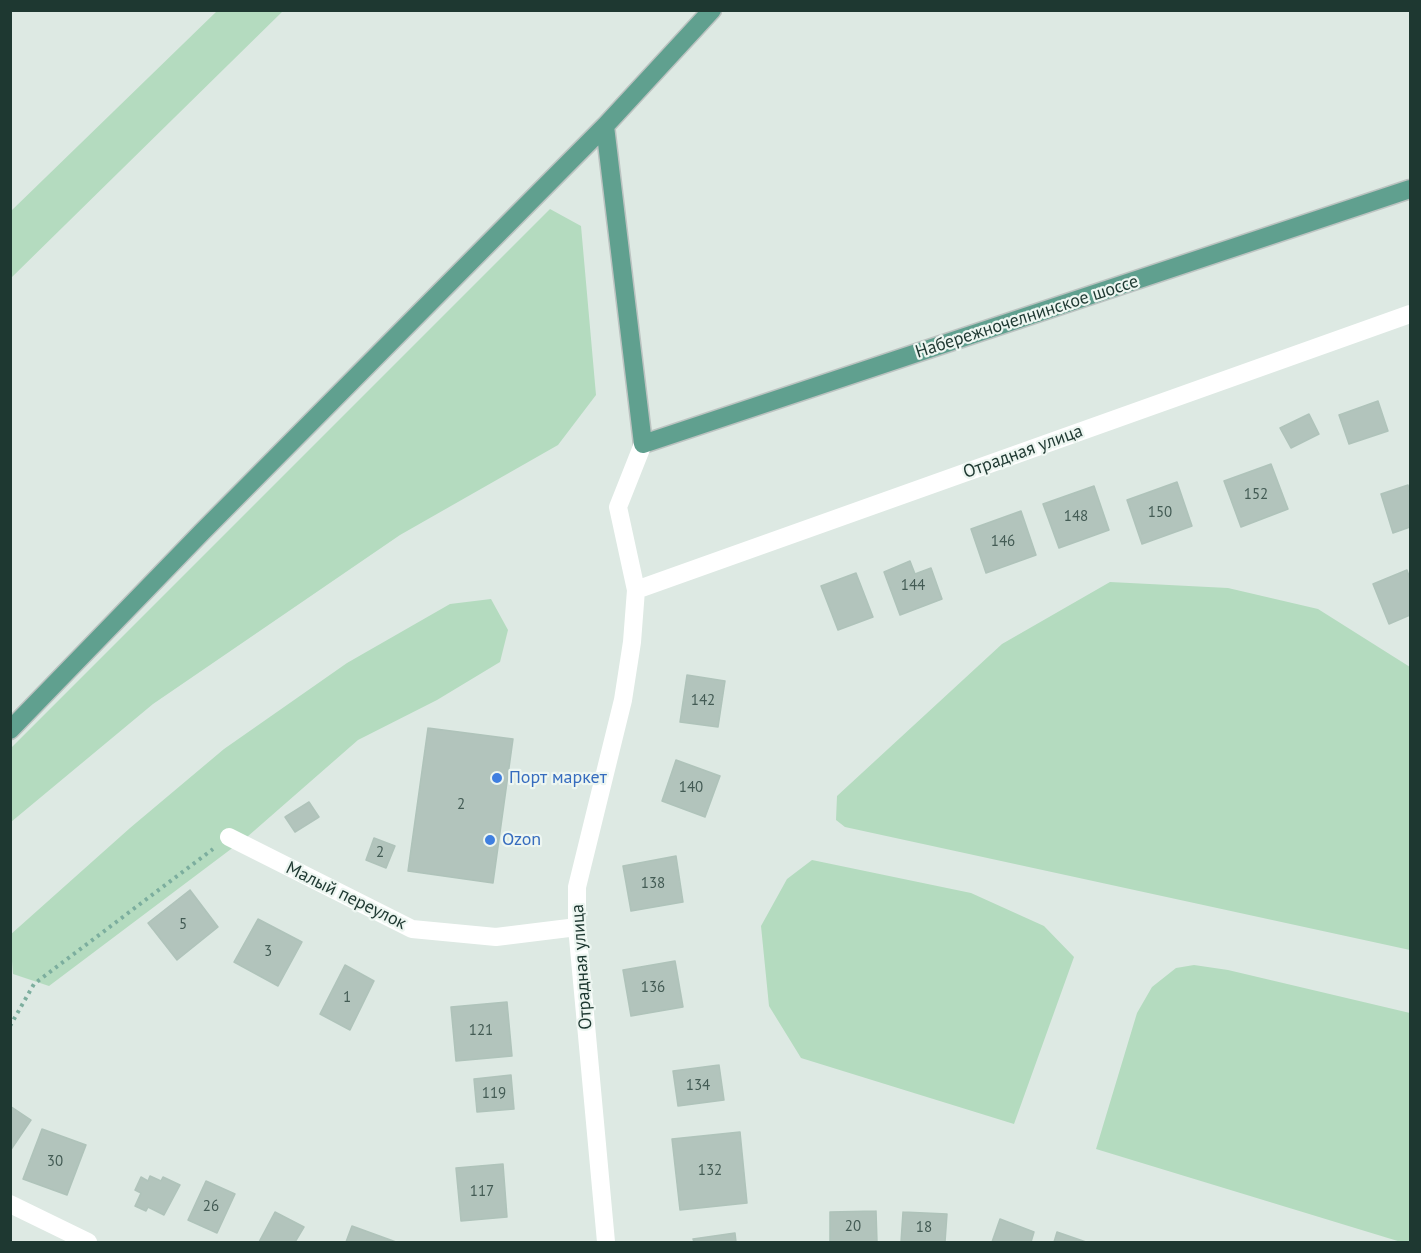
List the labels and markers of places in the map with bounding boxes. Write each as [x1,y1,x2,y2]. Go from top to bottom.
place label: Порт маркет [509,767,607,789]
marker: Порт маркет [490,771,504,785]
place label: Ozon [502,829,541,851]
marker: Ozon [483,833,497,847]

